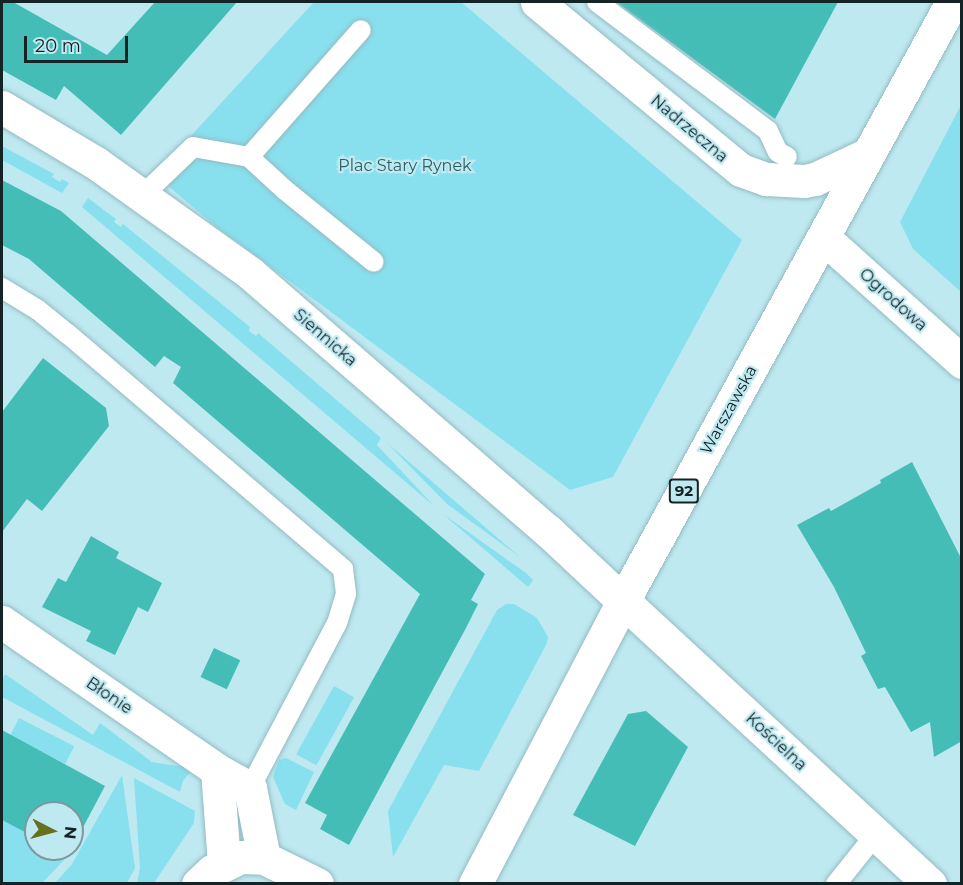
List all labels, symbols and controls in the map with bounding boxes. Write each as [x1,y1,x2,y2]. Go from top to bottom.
scale bar [27,24,130,62]
text: 20 m [35,35,81,57]
street label: Nadrzeczna [647,91,731,167]
park label: Plac Stary Rynek [338,156,472,176]
street label: Ogrodowa [855,265,931,335]
street label: Siennicka [289,305,361,371]
street label: Warszawska [697,362,761,458]
road number: 92 [668,479,700,503]
street label: Błonie [82,674,136,718]
street label: Kościelna [742,709,810,775]
north arrow [24,801,84,861]
text: N [60,825,81,840]

